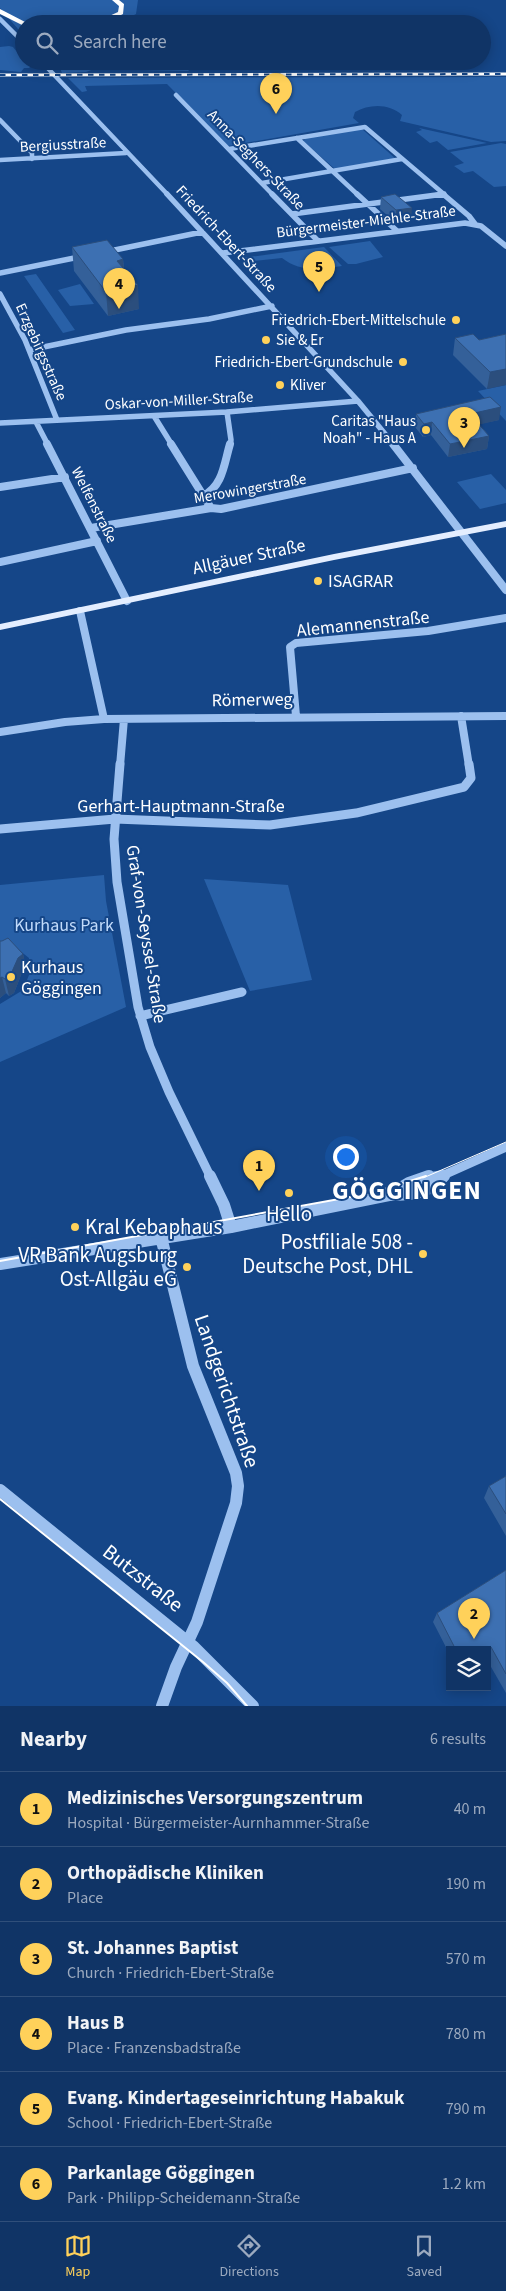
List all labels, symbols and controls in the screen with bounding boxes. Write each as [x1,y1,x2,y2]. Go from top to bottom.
search box [15,15,491,70]
icon: search [33,29,61,57]
text: Search here [73,29,167,56]
pin: 6 [260,73,292,114]
street label: Anna-Seghers-Straße [203,105,309,215]
street label: Bergiusstraße [19,132,107,158]
street label: Friedrich-Ebert-Straße [171,181,281,297]
street label: Bürgermeister-Miehle-Straße [275,201,457,243]
pin: 5 [303,251,335,292]
pin: 4 [103,268,135,309]
street label: Erzgebirgsstraße [10,300,72,404]
place label: Friedrich-Ebert-Mittelschule [271,310,446,331]
marker: Friedrich-Ebert-Mittelschule [450,314,462,326]
place label: Sie & Er [276,330,324,351]
marker: Sie & Er [260,334,272,346]
place label: Friedrich-Ebert-Grundschule [215,352,393,373]
marker: Friedrich-Ebert-Grundschule [397,356,409,368]
place label: Kliver [290,375,327,396]
marker: Kliver [274,379,286,391]
street label: Oskar-von-Miller-Straße [104,387,254,415]
pin: 3 [448,407,480,448]
place label: Caritas "Haus Noah" - Haus A [323,411,417,449]
marker: Caritas "Haus Noah" - Haus A [420,424,432,436]
street label: Welfenstraße [66,463,122,547]
street label: Merowingerstraße [192,469,308,509]
street label: Allgäuer Straße [190,533,308,581]
place label: ISAGRAR [328,569,393,594]
marker: ISAGRAR [312,575,324,587]
street label: Alemannenstraße [295,605,431,643]
street label: Römerweg [211,687,293,713]
street label: Gerhart-Hauptmann-Straße [77,794,285,819]
street label: Graf-von-Seyssel-Straße [120,843,172,1025]
park label: Kurhaus Park [14,913,114,938]
place label: Kurhaus Göggingen [21,955,102,1001]
marker: Kurhaus Göggingen [5,971,17,983]
your location [333,1144,359,1170]
pin: 1 [243,1150,275,1191]
district label: GÖGGINGEN [332,1172,482,1209]
marker: Hello [283,1187,295,1199]
place label: Hello [266,1199,312,1229]
place label: Kral Kebaphaus [85,1212,223,1242]
marker: Kral Kebaphaus [69,1221,81,1233]
place label: Postfiliale 508 - Deutsche Post, DHL [242,1227,413,1281]
place label: VR Bank Augsburg Ost-Allgäu eG [18,1240,177,1294]
marker: Postfiliale 508 - Deutsche Post, DHL [417,1248,429,1260]
marker: VR Bank Augsburg Ost-Allgäu eG [181,1261,193,1273]
street label: Landgerichtstraße [187,1310,267,1472]
street label: Butzstraße [96,1537,190,1619]
pin: 2 [458,1598,490,1639]
map controls [446,1646,491,1691]
button: layers [446,1646,491,1691]
text: Nearby [20,1724,87,1754]
text: 6 results [430,1728,486,1750]
text: Medizinisches Versorgungszentrum [67,1785,363,1812]
text: 1 [32,1798,40,1820]
text: 40 m [454,1798,486,1820]
text: Hospital · Bürgermeister-Aurnhammer-Straße [67,1812,369,1834]
text: Orthopädische Kliniken [67,1860,264,1887]
text: 2 [32,1873,40,1895]
text: 190 m [446,1873,486,1895]
text: Place [67,1887,103,1909]
text: St. Johannes Baptist [67,1935,238,1962]
text: 3 [32,1948,40,1970]
text: 570 m [446,1948,486,1970]
text: Church · Friedrich-Ebert-Straße [67,1962,274,1984]
text: Haus B [67,2010,124,2037]
text: 4 [32,2023,40,2045]
text: 780 m [446,2023,486,2045]
text: Place · Franzensbadstraße [67,2037,241,2059]
text: Evang. Kindertageseinrichtung Habakuk [67,2085,405,2112]
text: 5 [32,2098,40,2120]
text: 790 m [446,2098,486,2120]
text: School · Friedrich-Ebert-Straße [67,2112,272,2134]
text: Parkanlage Göggingen [67,2160,255,2187]
text: 6 [32,2173,40,2195]
text: 1.2 km [442,2173,486,2195]
text: Park · Philipp-Scheidemann-Straße [67,2187,300,2209]
tab: Map [64,2232,92,2282]
tab: Directions [220,2232,279,2282]
tab: Saved [406,2232,442,2282]

